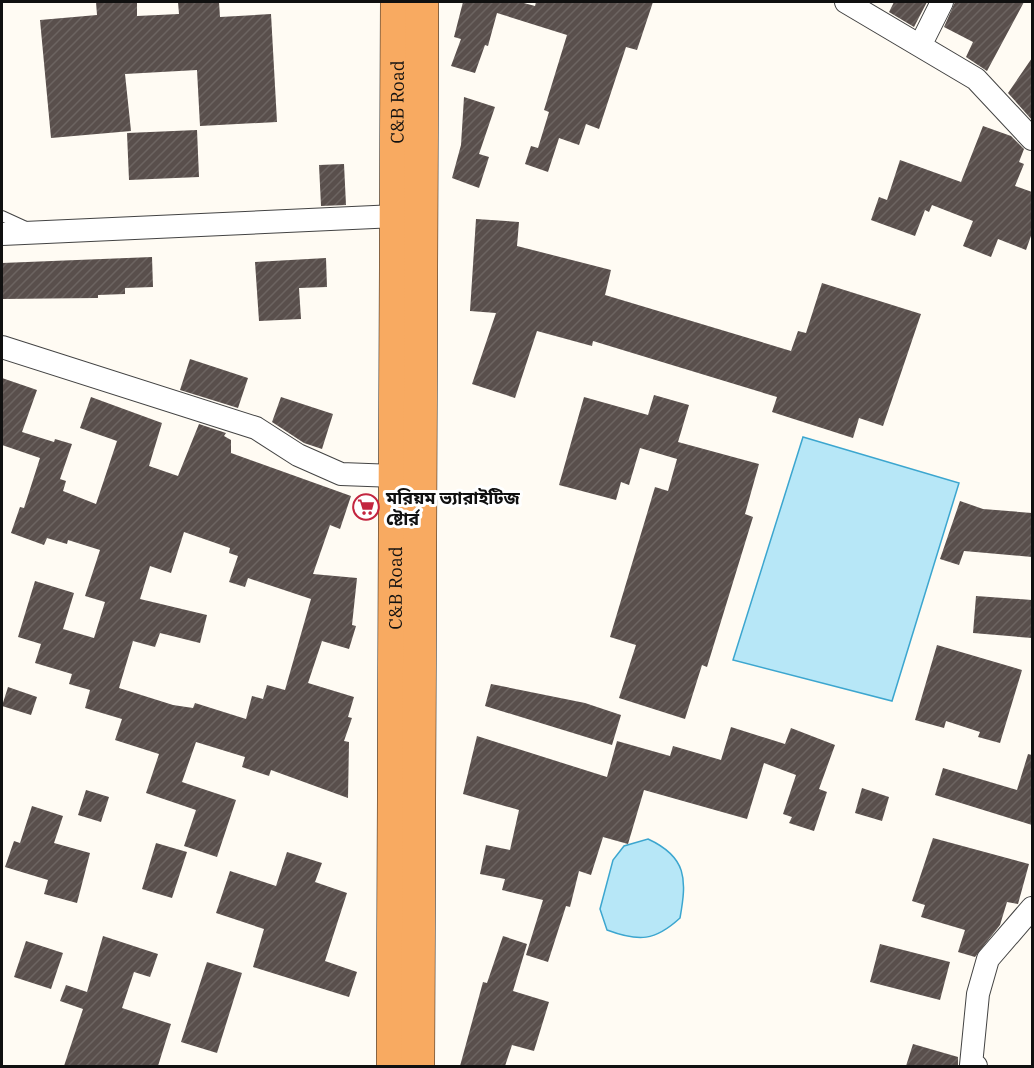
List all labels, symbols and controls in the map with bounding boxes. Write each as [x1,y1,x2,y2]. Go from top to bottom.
street label: C&B Road [385,60,408,144]
place label: মরিয়ম ভ্যারাইটিজ ষ্টোর্র [385,486,521,530]
supermarket icon: মরিয়ম ভ্যারাইটিজ ষ্টোর্র [351,492,381,522]
street label: C&B Road [383,546,406,630]

